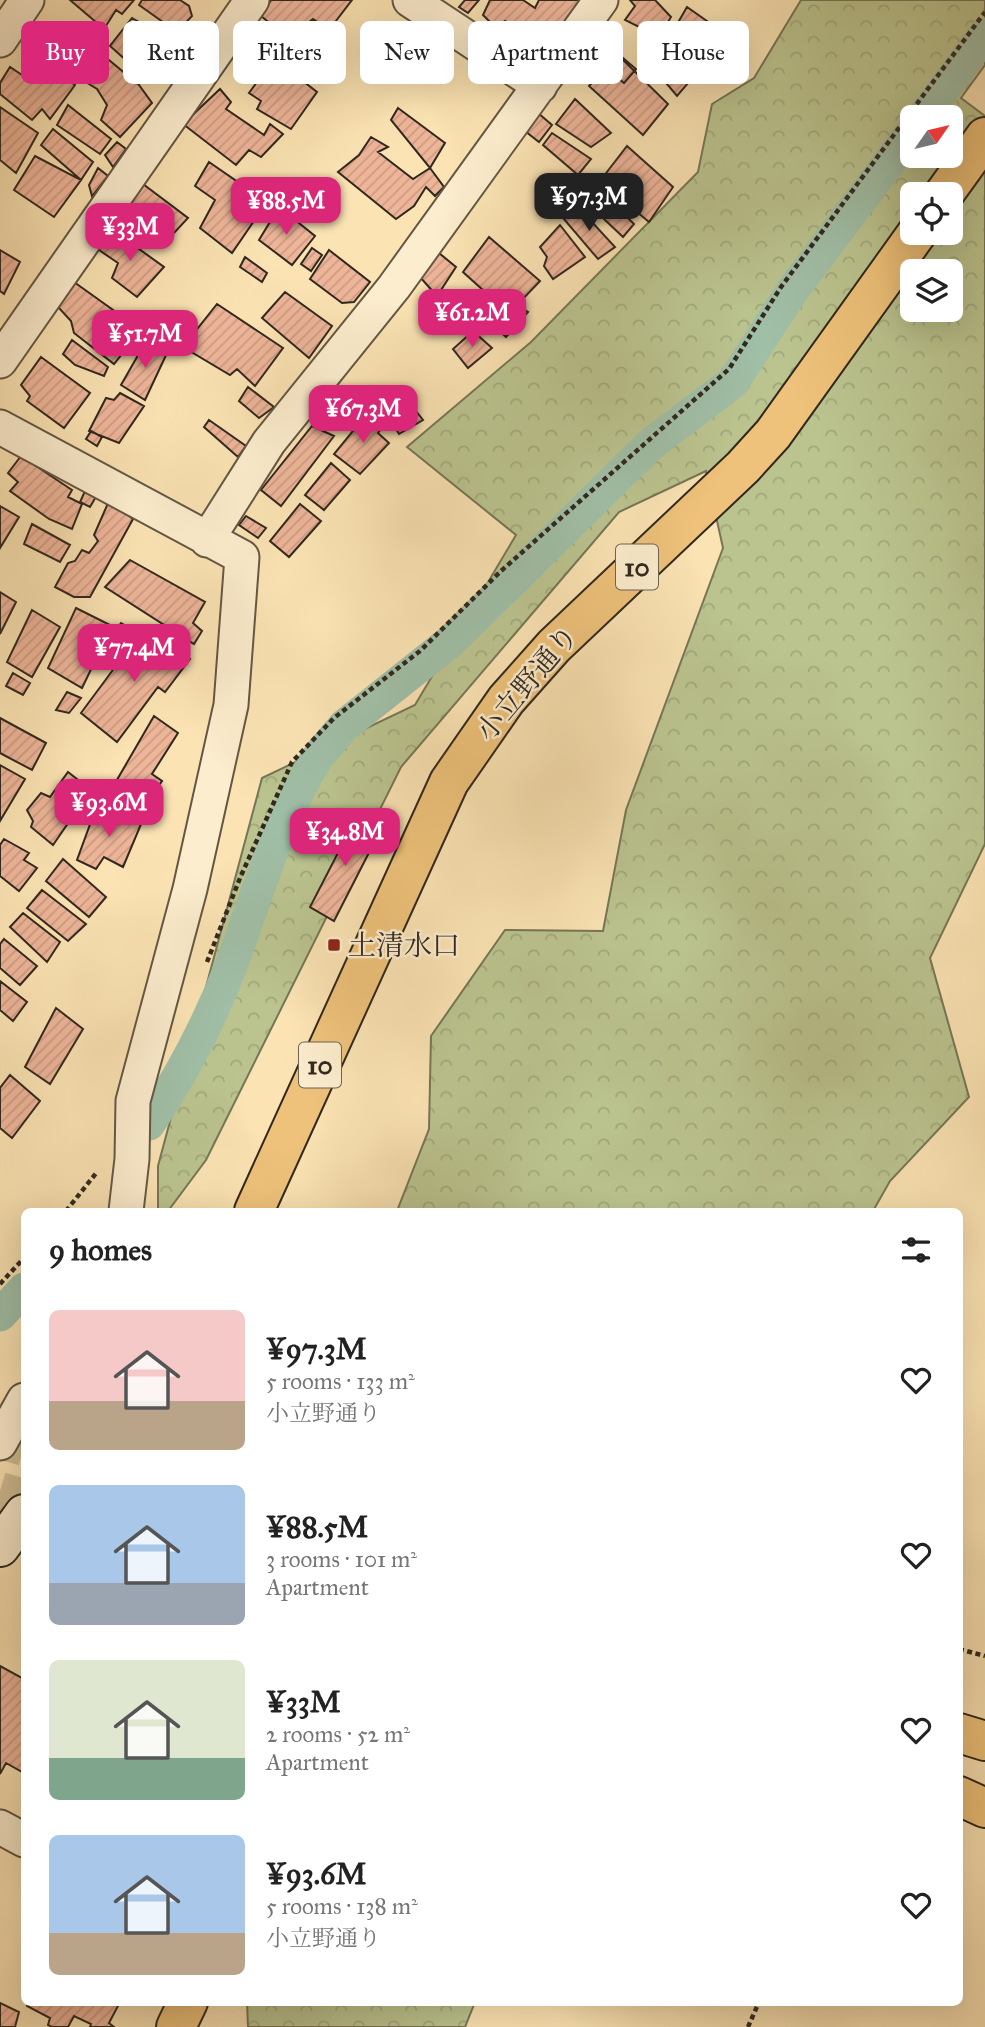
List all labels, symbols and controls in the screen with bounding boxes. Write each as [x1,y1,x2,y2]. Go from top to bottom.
chip: Buy [21,21,109,84]
chip: Rent [123,21,219,84]
chip: Filters [233,21,346,84]
chip: New [360,21,454,84]
chip: Apartment [468,21,623,84]
chip: House [637,21,749,84]
north arrow [900,105,962,168]
map controls [900,105,963,322]
pin: ¥97.3M [532,174,646,233]
pin: ¥88.5M [229,177,343,237]
text: ¥97.3M [550,182,628,210]
button: locate [900,182,963,245]
text: ¥88.5M [247,186,325,214]
pin: ¥33M [89,204,171,263]
text: ¥33M [101,212,159,240]
button: layers [900,259,963,322]
pin: ¥61.2M [415,290,529,349]
text: ¥61.2M [434,298,510,326]
pin: ¥51.7M [88,310,202,370]
text: ¥51.7M [108,319,182,347]
pin: ¥67.3M [306,386,420,445]
text: ¥67.3M [325,394,401,422]
road number: 10 [616,544,658,590]
street label: 小立野通り [469,618,585,748]
pin: ¥77.4M [77,624,191,684]
text: ¥77.4M [94,633,174,661]
pin: ¥93.6M [52,780,166,839]
text: ¥93.6M [71,788,147,816]
pin: ¥34.8M [288,808,402,868]
text: ¥34.8M [306,817,384,845]
place label: 土清水口 [348,928,460,963]
marker: 土清水口 [326,937,342,953]
road number: 10 [299,1042,341,1088]
icon: filters [897,1231,935,1269]
text: 9 homes [49,1232,152,1268]
text: ¥97.3M [266,1331,367,1367]
icon: home [105,1338,189,1422]
icon: heart [897,1361,935,1399]
text: 5 rooms · 133 m² [266,1367,415,1395]
text: 小立野通り [266,1399,381,1427]
text: ¥88.5M [266,1509,368,1545]
icon: home [105,1513,189,1597]
icon: heart [897,1536,935,1574]
text: 3 rooms · 101 m² [266,1545,417,1573]
text: Apartment [266,1573,369,1601]
text: ¥33M [266,1684,341,1720]
icon: home [105,1688,189,1772]
icon: heart [897,1711,935,1749]
text: 2 rooms · 52 m² [266,1720,410,1748]
text: Apartment [266,1748,369,1776]
text: ¥93.6M [266,1856,366,1892]
icon: home [105,1863,189,1947]
icon: heart [897,1886,935,1924]
text: 5 rooms · 138 m² [266,1892,418,1920]
text: 小立野通り [266,1924,381,1952]

